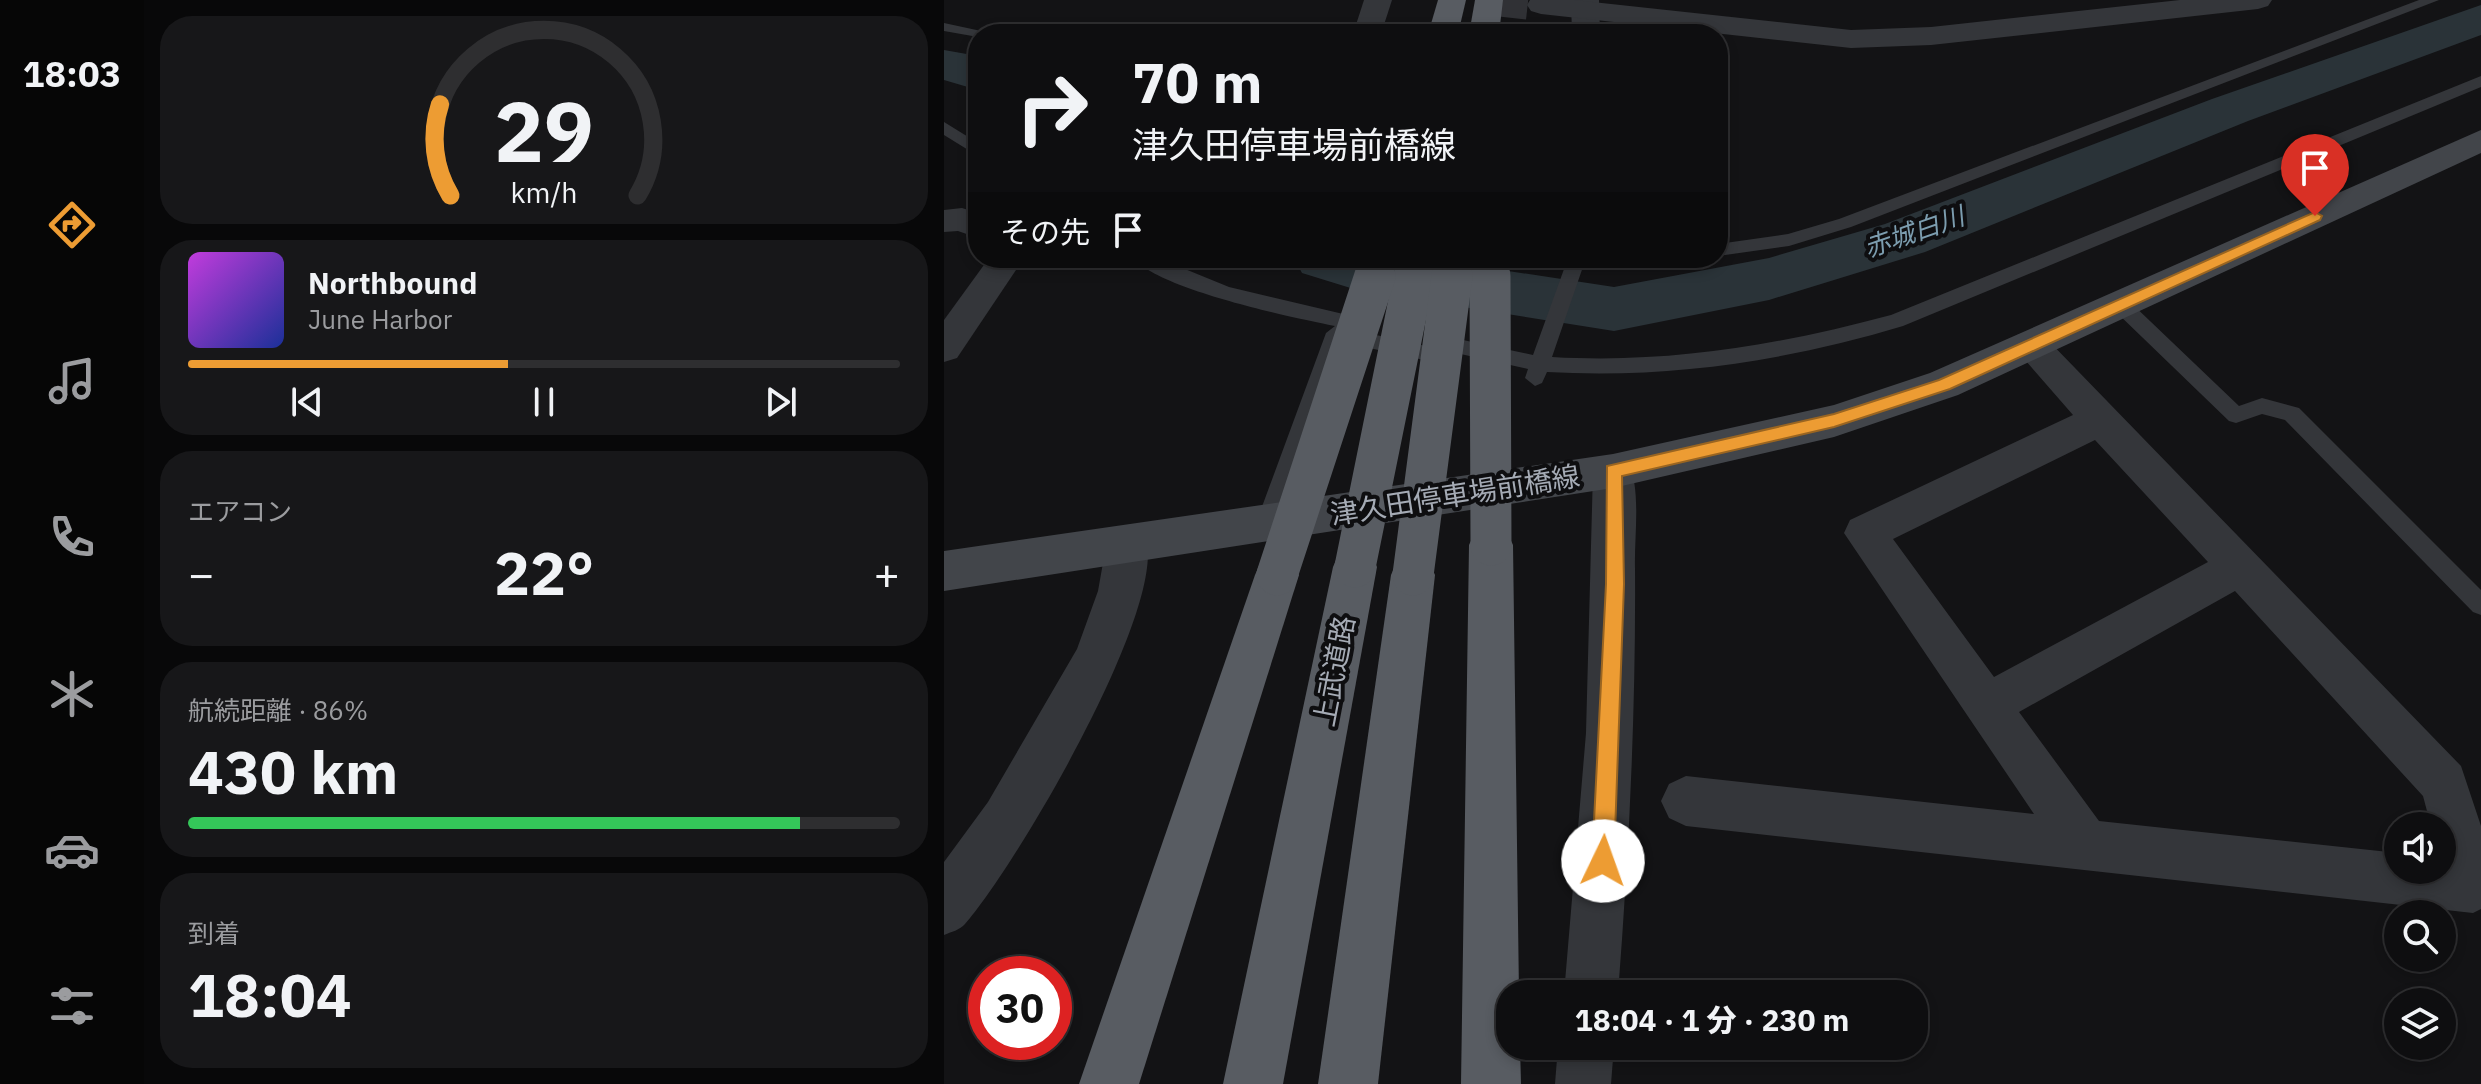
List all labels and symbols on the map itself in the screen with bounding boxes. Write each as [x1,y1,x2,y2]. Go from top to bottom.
pin [2281,134,2349,216]
water label: 赤城白川 [1859,197,1971,264]
street label: 津久田停車場前橋線 [1328,457,1582,532]
street label: 上武道路 [1305,612,1362,729]
position arrow [1561,819,1645,903]
speed limit sign: 30 [968,956,1072,1060]

